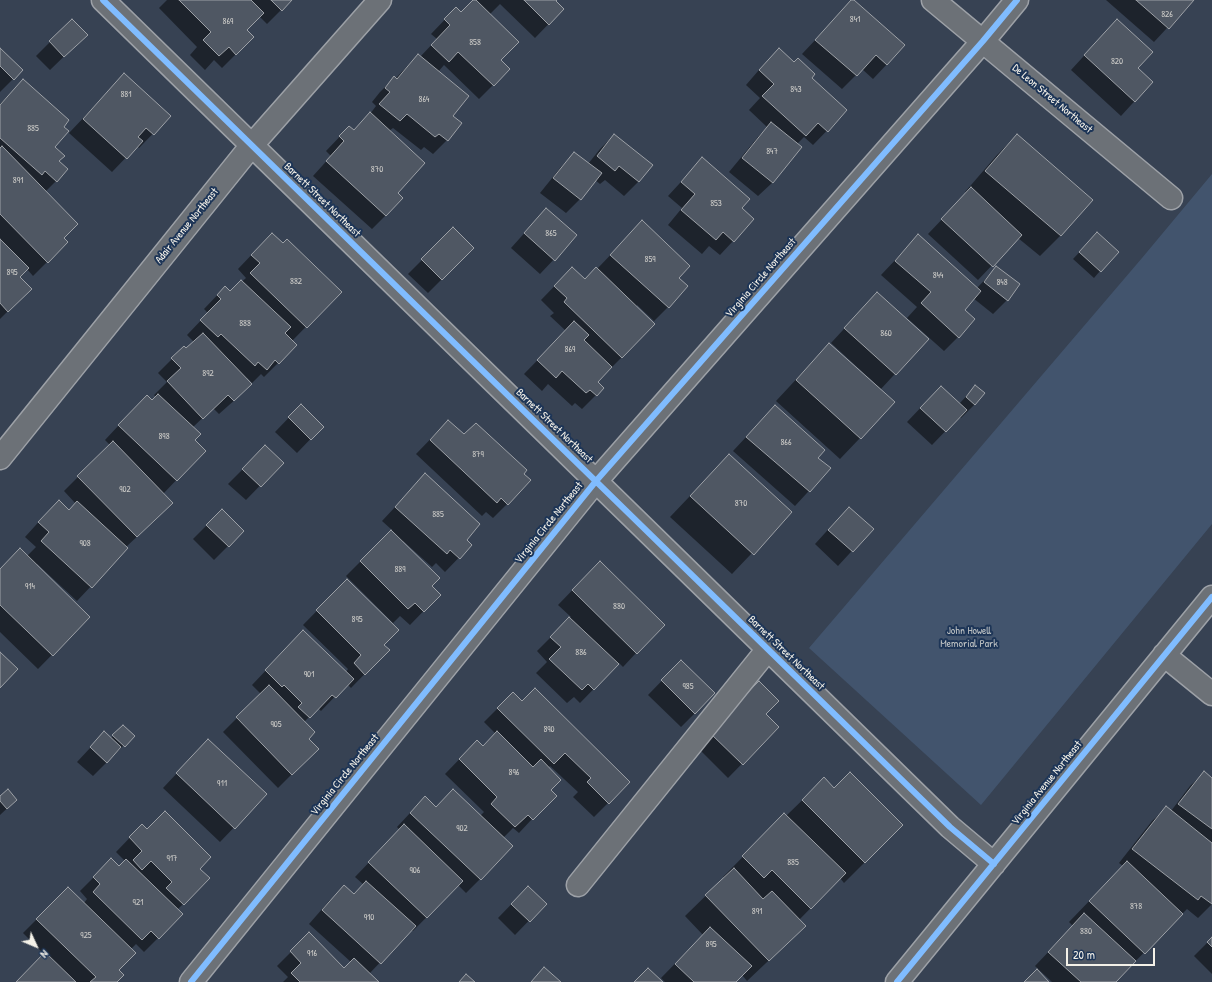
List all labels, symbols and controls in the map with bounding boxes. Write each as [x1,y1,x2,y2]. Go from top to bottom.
house number: 826 [1161,10,1173,20]
house number: 841 [850,15,860,25]
house number: 869 [223,17,233,27]
house number: 858 [469,38,481,48]
house number: 820 [1111,57,1123,67]
street label: De Leon Street Northeast [1009,62,1095,136]
house number: 843 [790,85,802,95]
house number: 881 [120,90,132,100]
house number: 864 [419,95,429,105]
house number: 885 [27,124,39,134]
house number: 847 [766,147,778,157]
street label: Barnett Street Northeast [281,160,363,240]
house number: 870 [371,165,383,175]
house number: 891 [13,176,23,186]
street label: Adair Avenue Northeast [153,186,221,266]
house number: 853 [710,199,722,209]
house number: 865 [545,229,557,239]
street label: Virginia Circle Northeast [723,236,799,320]
house number: 859 [644,255,656,265]
house number: 895 [6,268,18,278]
house number: 844 [933,271,943,281]
house number: 882 [290,277,302,287]
house number: 848 [996,278,1008,288]
house number: 888 [239,319,251,329]
house number: 860 [880,329,892,339]
house number: 869 [565,345,575,355]
house number: 892 [202,369,214,379]
street label: Barnett Street Northeast [513,386,595,466]
house number: 898 [158,432,170,442]
house number: 866 [780,438,792,448]
house number: 879 [472,450,484,460]
street label: Virginia Circle Northeast [512,480,586,566]
house number: 902 [119,485,131,495]
house number: 870 [735,499,747,509]
house number: 885 [432,510,444,520]
house number: 908 [79,539,91,549]
house number: 889 [394,565,406,575]
house number: 914 [25,582,35,592]
house number: 880 [613,602,625,612]
street label: Barnett Street Northeast [745,613,827,693]
house number: 895 [351,615,363,625]
park label: John Howell Memorial Park [940,624,998,650]
house number: 886 [575,648,587,658]
house number: 901 [304,670,314,680]
house number: 985 [682,682,694,692]
house number: 905 [270,720,282,730]
house number: 890 [543,725,555,735]
street label: Virginia Circle Northeast [308,732,382,818]
street label: Virginia Avenue Northeast [1009,738,1085,828]
house number: 896 [509,768,519,778]
house number: 911 [217,779,227,789]
house number: 902 [456,824,468,834]
house number: 917 [166,854,178,864]
house number: 885 [787,858,799,868]
house number: 906 [410,866,420,876]
house number: 921 [133,898,143,908]
house number: 878 [1130,902,1142,912]
house number: 891 [752,907,762,917]
house number: 910 [364,913,374,923]
north arrow [16,926,56,966]
house number: 880 [1080,927,1092,937]
house number: 925 [80,931,92,941]
house number: 895 [705,940,717,950]
scale bar [1068,940,1157,966]
text: 20 m [1073,946,1095,963]
text: N [38,947,52,961]
house number: 916 [307,949,317,959]

